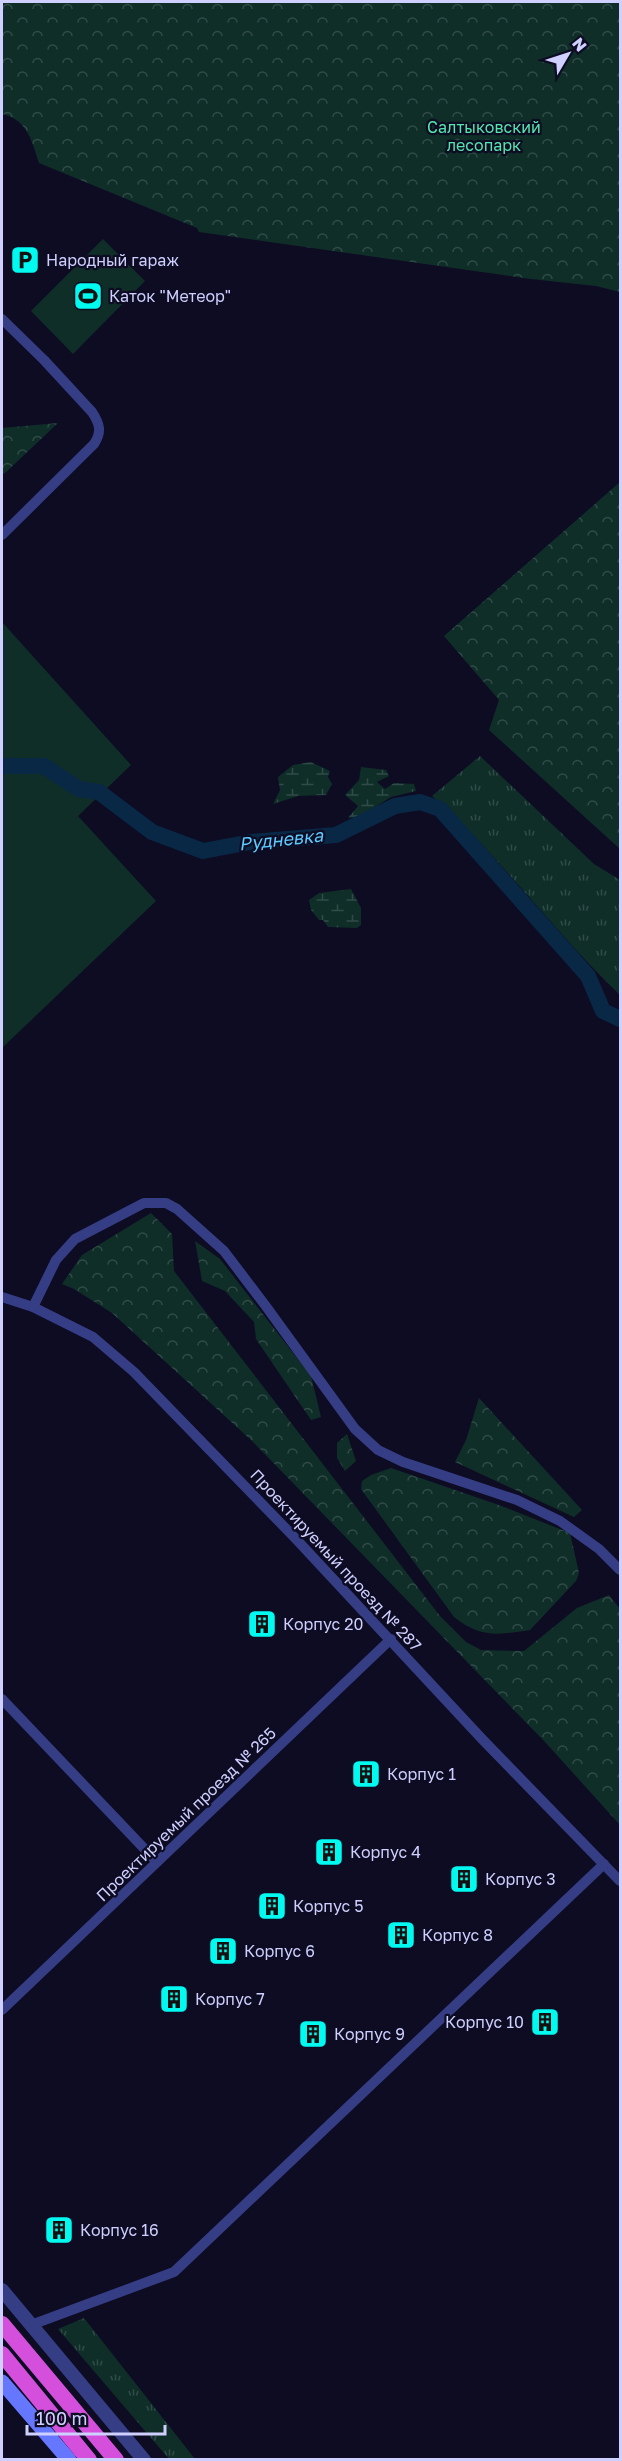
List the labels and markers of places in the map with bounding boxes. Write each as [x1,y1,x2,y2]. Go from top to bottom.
parking icon: Народный гараж [9,244,41,276]
place label: Народный гараж [46,250,179,270]
sports icon: Каток "Метеор" [72,280,104,312]
place label: Каток "Метеор" [109,286,231,306]
building icon: Корпус 20 [246,1608,278,1640]
place label: Корпус 20 [283,1614,363,1634]
building icon: Корпус 1 [350,1758,382,1790]
place label: Корпус 1 [387,1764,456,1784]
building icon: Корпус 4 [313,1836,345,1868]
place label: Корпус 4 [350,1842,421,1862]
building icon: Корпус 3 [448,1863,480,1895]
place label: Корпус 3 [485,1869,556,1889]
building icon: Корпус 5 [256,1890,288,1922]
place label: Корпус 5 [293,1896,364,1916]
building icon: Корпус 8 [385,1919,417,1951]
place label: Корпус 8 [422,1925,493,1945]
building icon: Корпус 6 [207,1935,239,1967]
place label: Корпус 6 [244,1941,315,1961]
building icon: Корпус 7 [158,1983,190,2015]
place label: Корпус 7 [195,1989,265,2009]
building icon: Корпус 10 [529,2006,561,2038]
place label: Корпус 10 [445,2012,524,2032]
building icon: Корпус 9 [297,2018,329,2050]
place label: Корпус 9 [334,2024,405,2044]
building icon: Корпус 16 [43,2214,75,2246]
place label: Корпус 16 [80,2220,159,2240]

